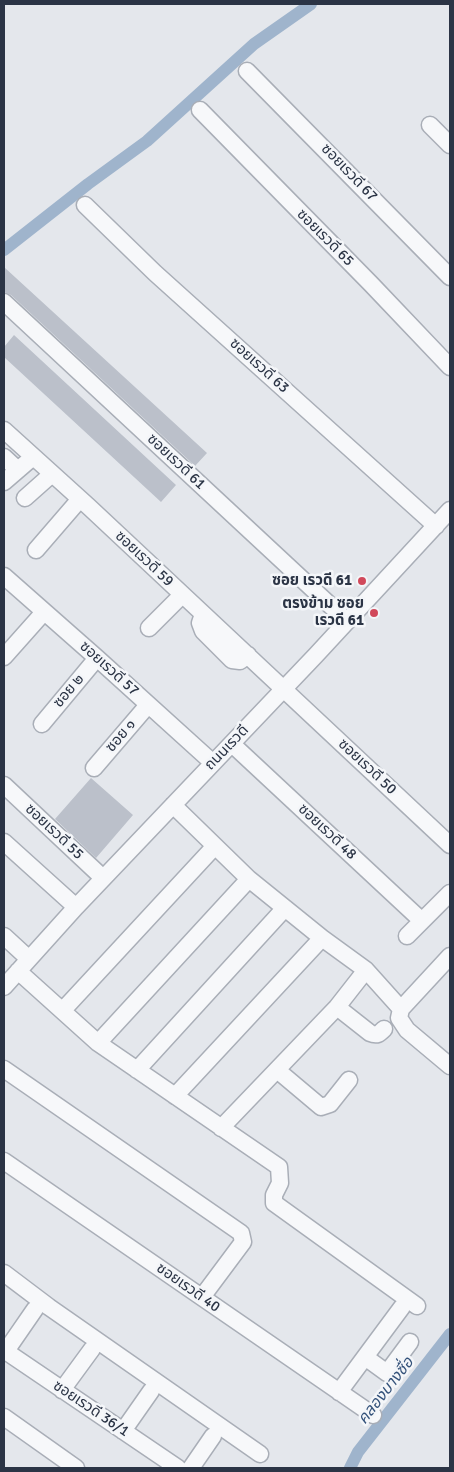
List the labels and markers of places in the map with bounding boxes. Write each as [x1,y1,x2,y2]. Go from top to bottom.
place label: ซอย เรวดี 61 [272,572,352,590]
marker: ซอย เรวดี 61 [356,575,368,587]
place label: ตรงข้าม ซอย เรวดี 61 [282,595,364,630]
marker: ตรงข้าม ซอย เรวดี 61 [368,607,380,619]

